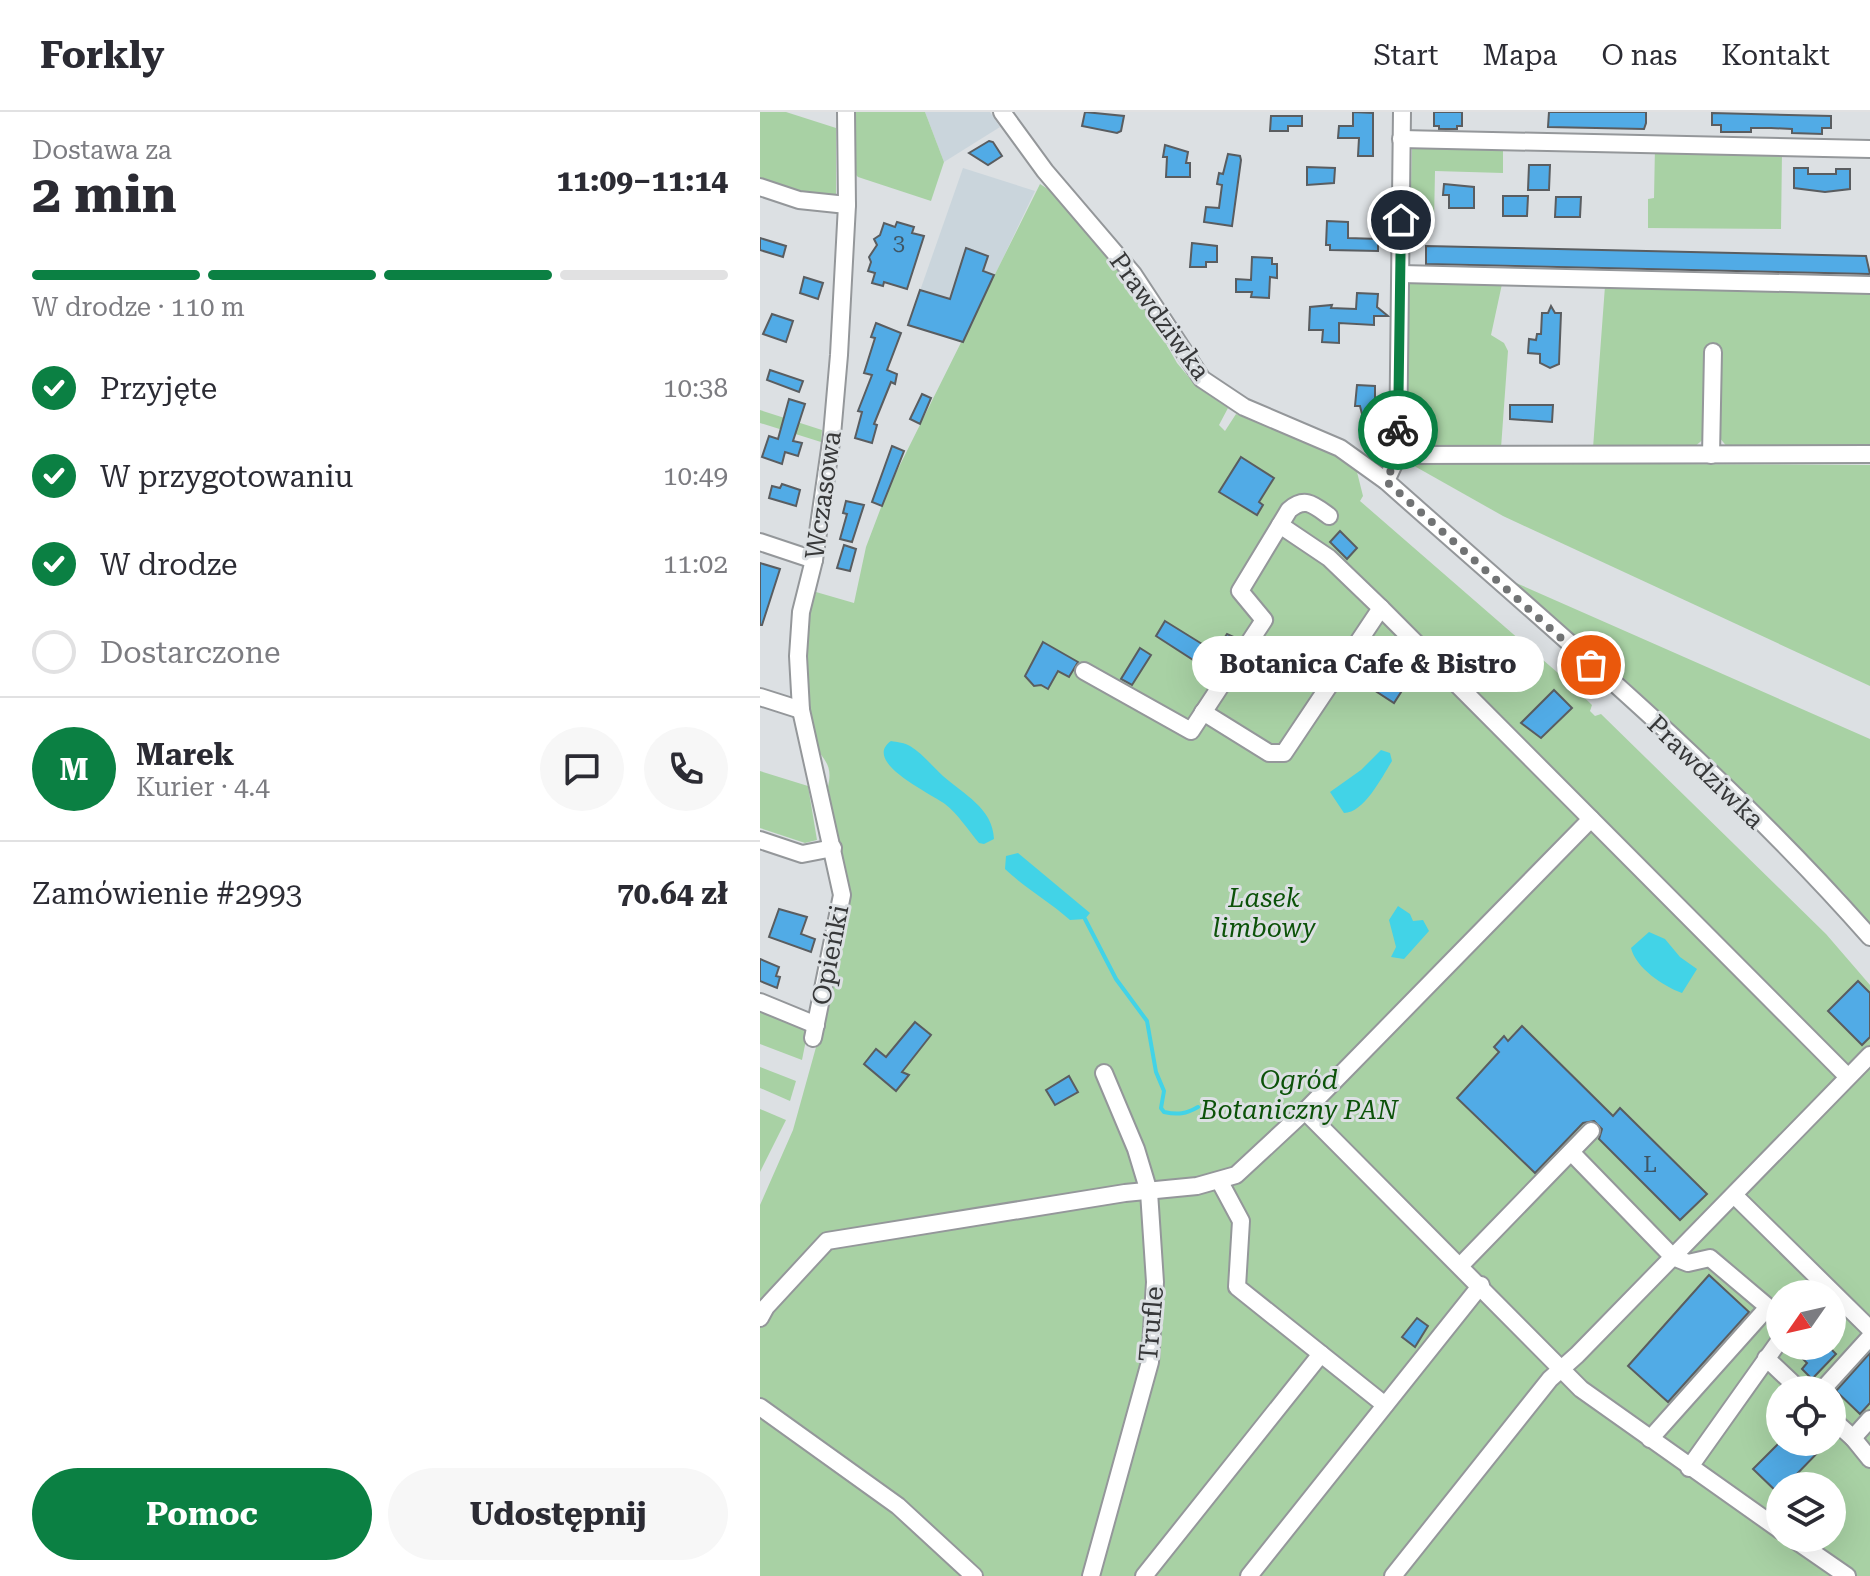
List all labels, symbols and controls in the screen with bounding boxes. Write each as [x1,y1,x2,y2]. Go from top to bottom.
text: Forkly [40,33,164,77]
text: Start [1373,39,1439,72]
text: Mapa [1483,39,1557,72]
text: O nas [1601,39,1677,72]
text: Kontakt [1721,39,1830,72]
text: Dostawa za [32,135,172,165]
text: 11:09–11:14 [556,163,728,198]
text: 2 min [32,164,177,225]
pin [1367,186,1435,254]
icon: home [1379,198,1423,242]
house number: 3 [893,230,905,255]
street label: Prawdziwka [1104,246,1216,386]
text: W drodze · 110 m [32,292,245,322]
icon: check [32,366,76,410]
text: Przyjęte [100,371,217,406]
text: 10:38 [663,373,728,403]
courier [1358,390,1438,470]
icon: bike [1376,408,1420,452]
street label: Wczasowa [799,429,847,561]
icon: check [32,454,76,498]
text: W przygotowaniu [100,459,353,494]
text: 10:49 [663,461,728,491]
icon: check [32,542,76,586]
text: W drodze [100,547,237,582]
text: 11:02 [663,549,728,579]
pin [1557,631,1625,699]
text: Dostarczone [100,635,280,670]
callout: Botanica Cafe & Bistro [1191,637,1543,693]
icon: bag [1569,643,1613,687]
text: Botanica Cafe & Bistro [1220,649,1516,679]
street label: Prawdziwka [1642,709,1770,835]
button: chat [540,727,624,811]
button: phone [644,727,728,811]
text: Marek [136,737,234,772]
text: M [60,752,88,787]
text: Kurier · 4.4 [136,772,270,802]
text: Zamówienie #2993 [32,876,302,911]
text: 70.64 zł [617,876,728,911]
park label: Lasek limbowy [1213,883,1316,943]
street label: Opieńki [806,902,854,1008]
park label: Ogród Botaniczny PAN [1199,1065,1399,1125]
house number: L [1643,1152,1657,1177]
north arrow [1766,1280,1846,1360]
map controls [1766,1280,1846,1552]
street label: Trufle [1133,1285,1169,1363]
button: locate [1766,1376,1846,1456]
button: Pomoc [32,1468,372,1560]
button: Udostępnij [388,1468,728,1560]
button: layers [1766,1472,1846,1552]

